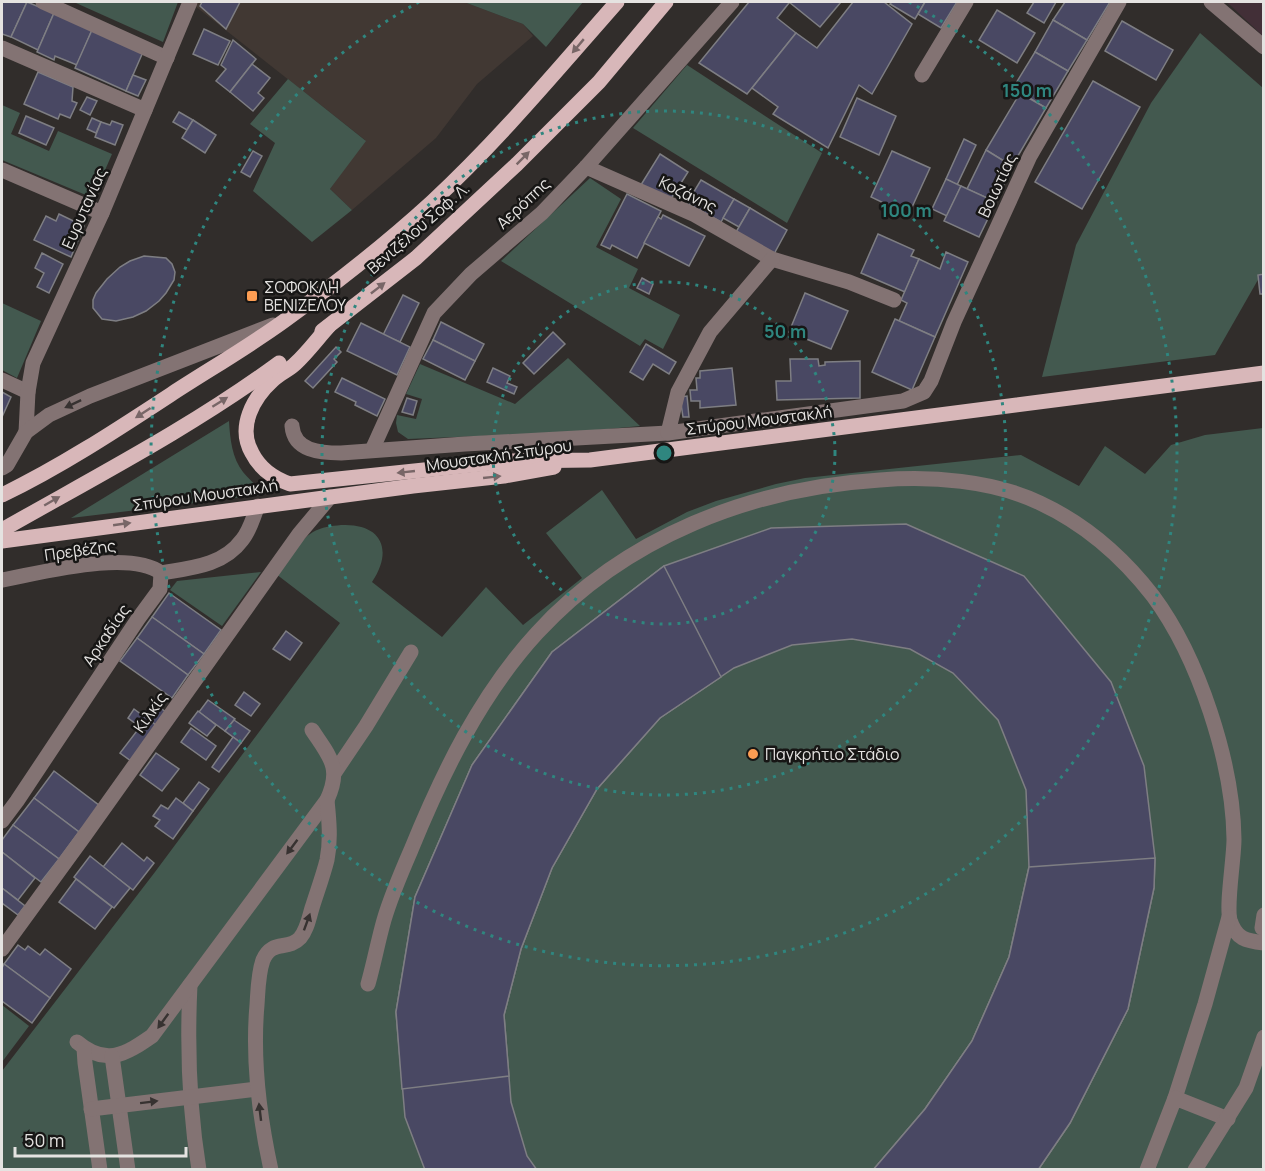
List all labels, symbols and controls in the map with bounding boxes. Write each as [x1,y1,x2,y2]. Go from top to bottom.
one-way arrow [572,38,585,54]
text: 150 m [1002,78,1052,102]
street label: Βοιωτίας [972,149,1022,221]
one-way arrow [515,151,529,165]
street label: Ευρυτανίας [56,164,112,252]
street label: Κοζάνης [655,170,721,218]
street label: Αερόπης [491,172,555,234]
street label: Βενιζέλου Σοφ. Λ. [362,177,474,279]
text: 100 m [880,198,932,222]
place label: ΣΟΦΟΚΛΗ ΒΕΝΙΖΕΛΟΥ [264,276,346,316]
one-way arrow [370,281,386,294]
marker: ΣΟΦΟΚΛΗ ΒΕΝΙΖΕΛΟΥ [245,289,259,303]
text: 50 m [764,319,806,343]
one-way arrow [212,397,228,408]
one-way arrow [64,399,82,409]
street label: Σπύρου Μουστακλή [685,400,833,440]
one-way arrow [135,407,151,419]
street label: Μουστακλή Σπύρου [425,434,573,476]
centre of rings [654,443,674,463]
one-way arrow [397,467,416,477]
one-way arrow [483,472,502,482]
street label: Σπύρου Μουστακλή [131,474,279,516]
one-way arrow [44,496,61,506]
one-way arrow [112,520,131,529]
street label: Πρεβέζης [43,534,117,566]
street label: Αρκαδίας [77,600,135,670]
street label: Κιλκίς [128,687,172,737]
place label: Παγκρήτιο Στάδιο [765,743,899,765]
marker: Παγκρήτιο Στάδιο [746,747,760,761]
one-way arrow [287,840,299,855]
one-way arrow [303,913,313,931]
one-way arrow [158,1013,170,1028]
one-way arrow [140,1097,159,1107]
one-way arrow [256,1102,265,1121]
scale bar [15,1120,186,1158]
text: 50 m [24,1128,64,1152]

